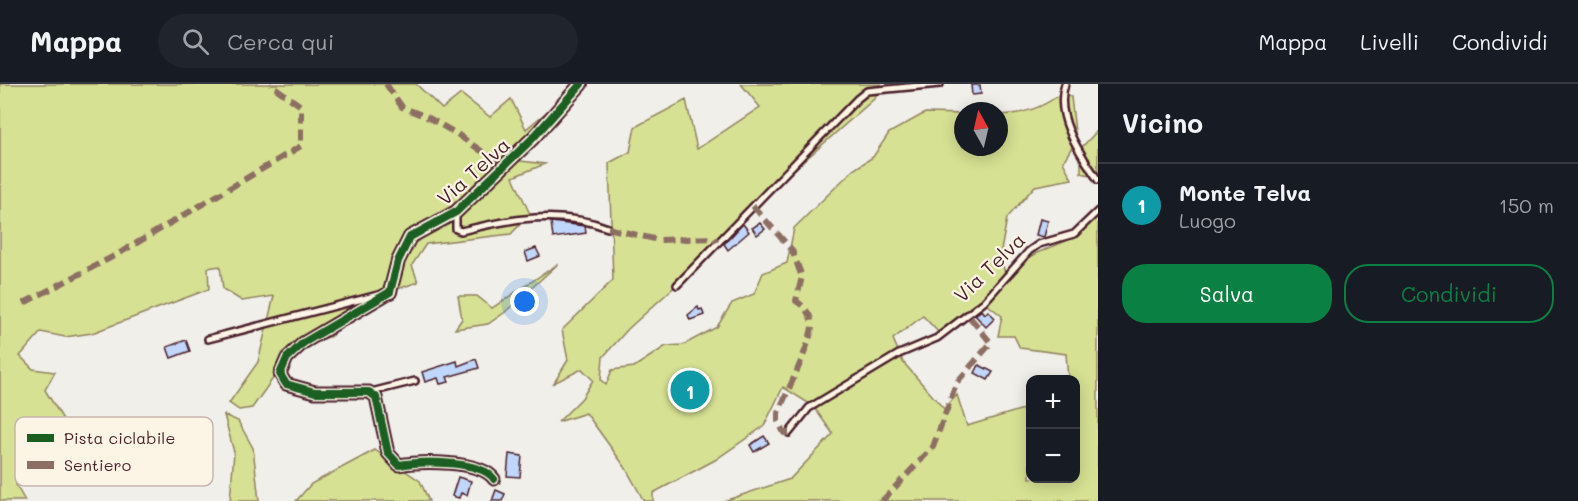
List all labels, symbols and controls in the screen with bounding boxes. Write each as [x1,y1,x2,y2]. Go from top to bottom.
search box [158,14,578,68]
text: Mappa [30,23,122,59]
icon: search [179,25,212,58]
text: Cerca qui [227,27,334,56]
text: Mappa [1259,28,1327,55]
text: Livelli [1360,28,1419,55]
text: Condividi [1452,28,1548,55]
north arrow [954,102,1008,156]
text: Vicino [1122,106,1203,140]
street label: Via Telva [431,131,515,211]
text: Monte Telva [1179,178,1311,207]
text: 1 [1137,192,1146,218]
text: 150 m [1499,192,1554,218]
text: Luogo [1179,207,1236,233]
street label: Via Telva [948,227,1030,307]
button: Salva [1122,264,1332,323]
button: Condividi [1344,264,1554,323]
your location [510,287,539,316]
pin: 1 [670,368,710,412]
map controls [1026,375,1080,483]
button: + [1026,375,1080,429]
legend [15,417,213,486]
text: Pista ciclabile [64,427,175,448]
button: − [1026,429,1080,483]
text: Sentiero [64,454,131,475]

